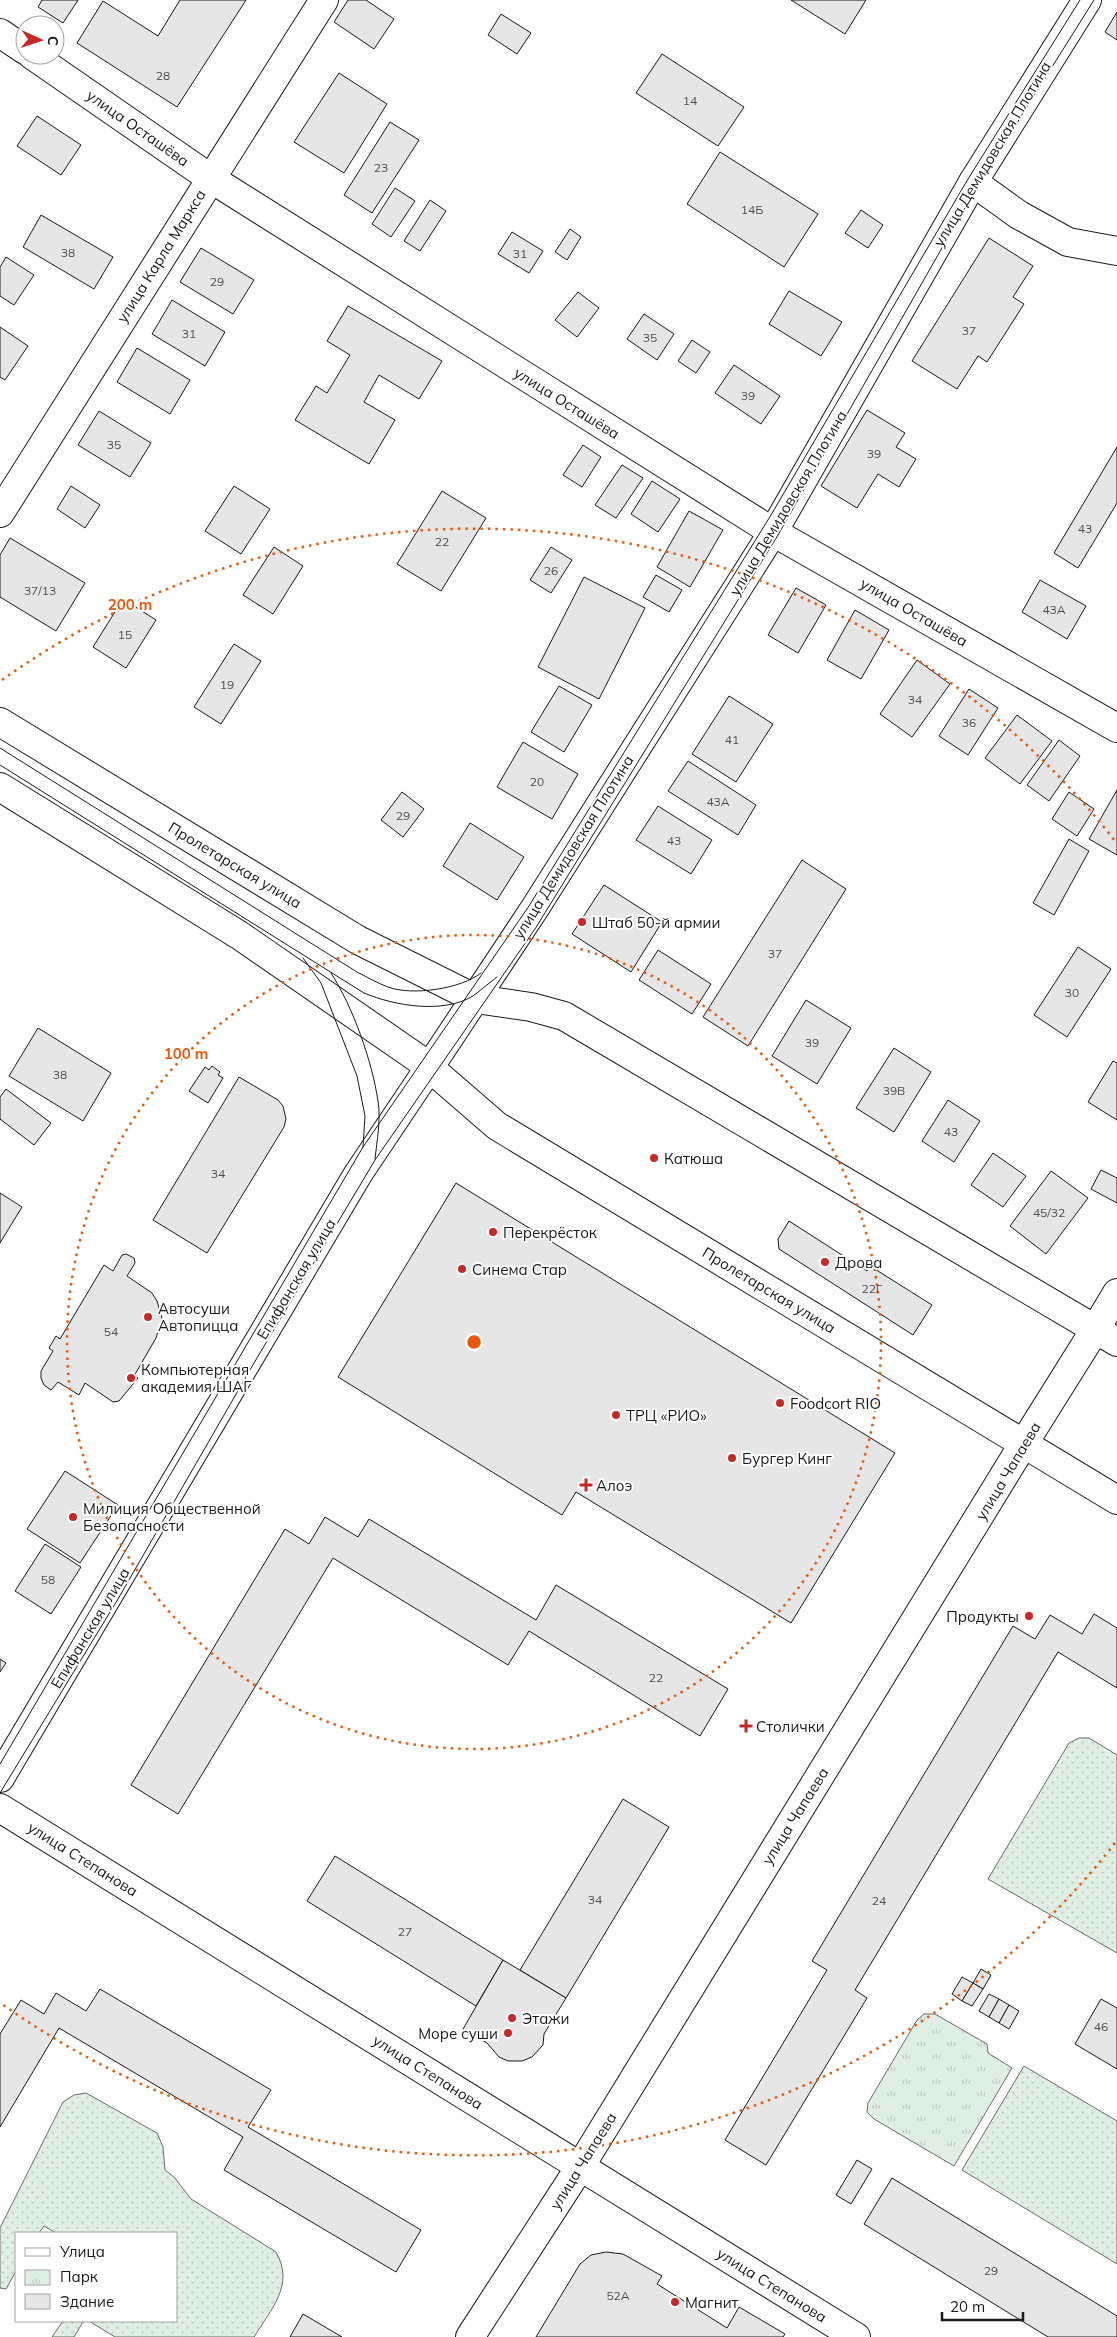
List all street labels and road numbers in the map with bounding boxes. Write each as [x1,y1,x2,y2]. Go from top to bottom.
street label: улица Демидовская Плотина [929,58,1055,250]
street label: улица Осташёва [83,86,193,170]
street label: улица Карла Маркса [112,186,210,326]
street label: улица Осташёва [511,363,623,443]
street label: улица Демидовская Плотина [725,407,851,599]
street label: улица Осташёва [857,574,971,650]
street label: улица Демидовская Плотина [509,752,637,942]
street label: Пролетарская улица [165,818,305,912]
street label: Епифанская улица [252,1215,340,1343]
street label: Пролетарская улица [699,1243,839,1337]
street label: улица Чапаева [971,1419,1045,1523]
street label: Епифанская улица [46,1564,134,1692]
street label: улица Чапаева [758,1764,832,1868]
street label: улица Степанова [24,1817,142,1901]
street label: улица Степанова [369,2030,487,2114]
street label: улица Чапаева [546,2109,620,2213]
street label: улица Степанова [713,2243,831,2327]

